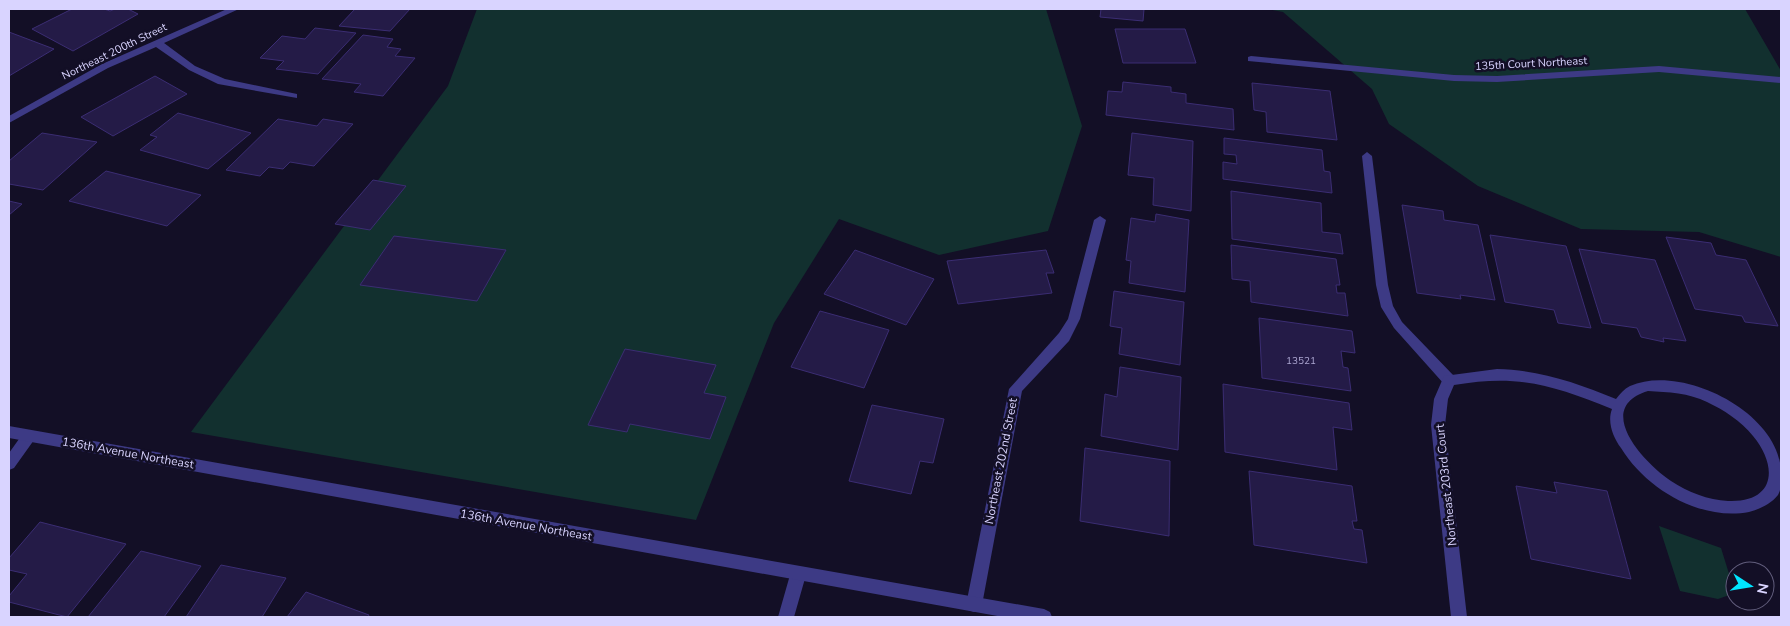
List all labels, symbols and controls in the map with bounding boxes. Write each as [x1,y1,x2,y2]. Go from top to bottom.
street label: Northeast 200th Street [59,19,169,83]
street label: 135th Court Northeast [1475,53,1588,74]
house number: 13521 [1286,354,1316,368]
street label: Northeast 202nd Street [981,396,1021,525]
street label: Northeast 203rd Court [1432,422,1460,547]
street label: 136th Avenue Northeast [61,434,196,473]
street label: 136th Avenue Northeast [459,506,594,545]
north arrow [1725,561,1775,611]
text: N [1752,581,1773,596]

